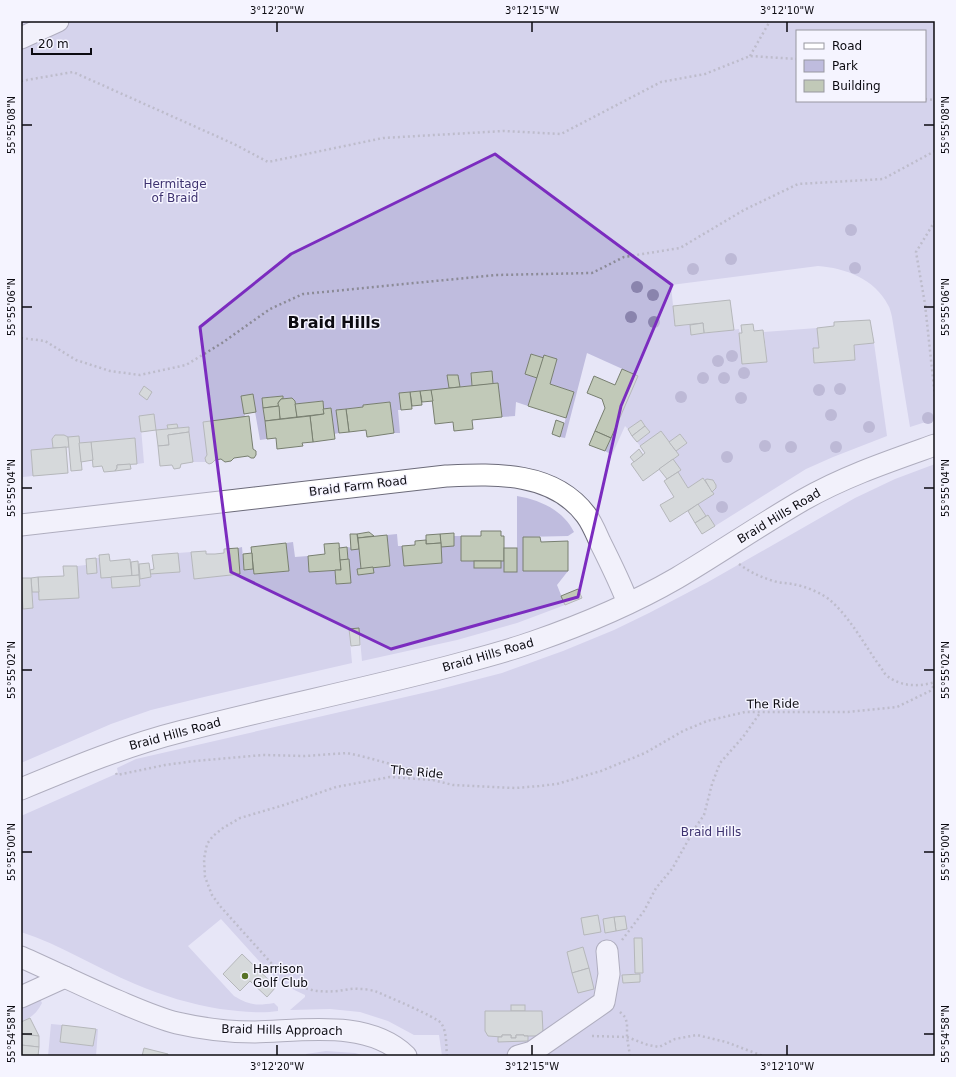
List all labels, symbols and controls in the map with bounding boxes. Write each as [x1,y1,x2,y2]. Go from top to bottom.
text: 3°12'20"W [250,5,304,16]
text: 3°12'15"W [505,5,559,16]
text: 3°12'10"W [760,5,814,16]
scale bar [32,30,91,56]
legend [796,30,926,102]
text: 20 m [38,37,69,51]
text: Road [832,39,862,53]
text: Park [832,59,858,73]
text: Building [832,79,881,93]
text: 55°55'08"N [6,96,17,154]
text: 55°55'08"N [940,96,951,154]
park label: Hermitage of Braid [143,177,207,205]
text: 55°55'06"N [6,278,17,336]
text: 55°55'06"N [940,278,951,336]
district label: Braid Hills [288,313,380,332]
text: 55°55'04"N [6,459,17,517]
text: 55°55'04"N [940,459,951,517]
street label: Braid Farm Road [308,473,408,499]
street label: Braid Hills Road [735,486,823,546]
street label: Braid Hills Road [441,635,535,675]
text: 55°55'02"N [6,641,17,699]
text: 55°55'02"N [940,641,951,699]
street label: The Ride [745,697,800,711]
street label: Braid Hills Road [128,715,222,753]
street label: The Ride [389,763,444,781]
text: 55°55'00"N [6,823,17,881]
text: 55°55'00"N [940,823,951,881]
park label: Braid Hills [681,825,741,839]
place label: Harrison Golf Club [253,962,308,990]
marker: Harrison Golf Club [240,971,250,981]
text: 55°54'58"N [6,1005,17,1063]
text: 55°54'58"N [940,1005,951,1063]
street label: Braid Hills Approach [221,1022,343,1038]
text: 3°12'20"W [250,1061,304,1072]
text: 3°12'15"W [505,1061,559,1072]
text: 3°12'10"W [760,1061,814,1072]

